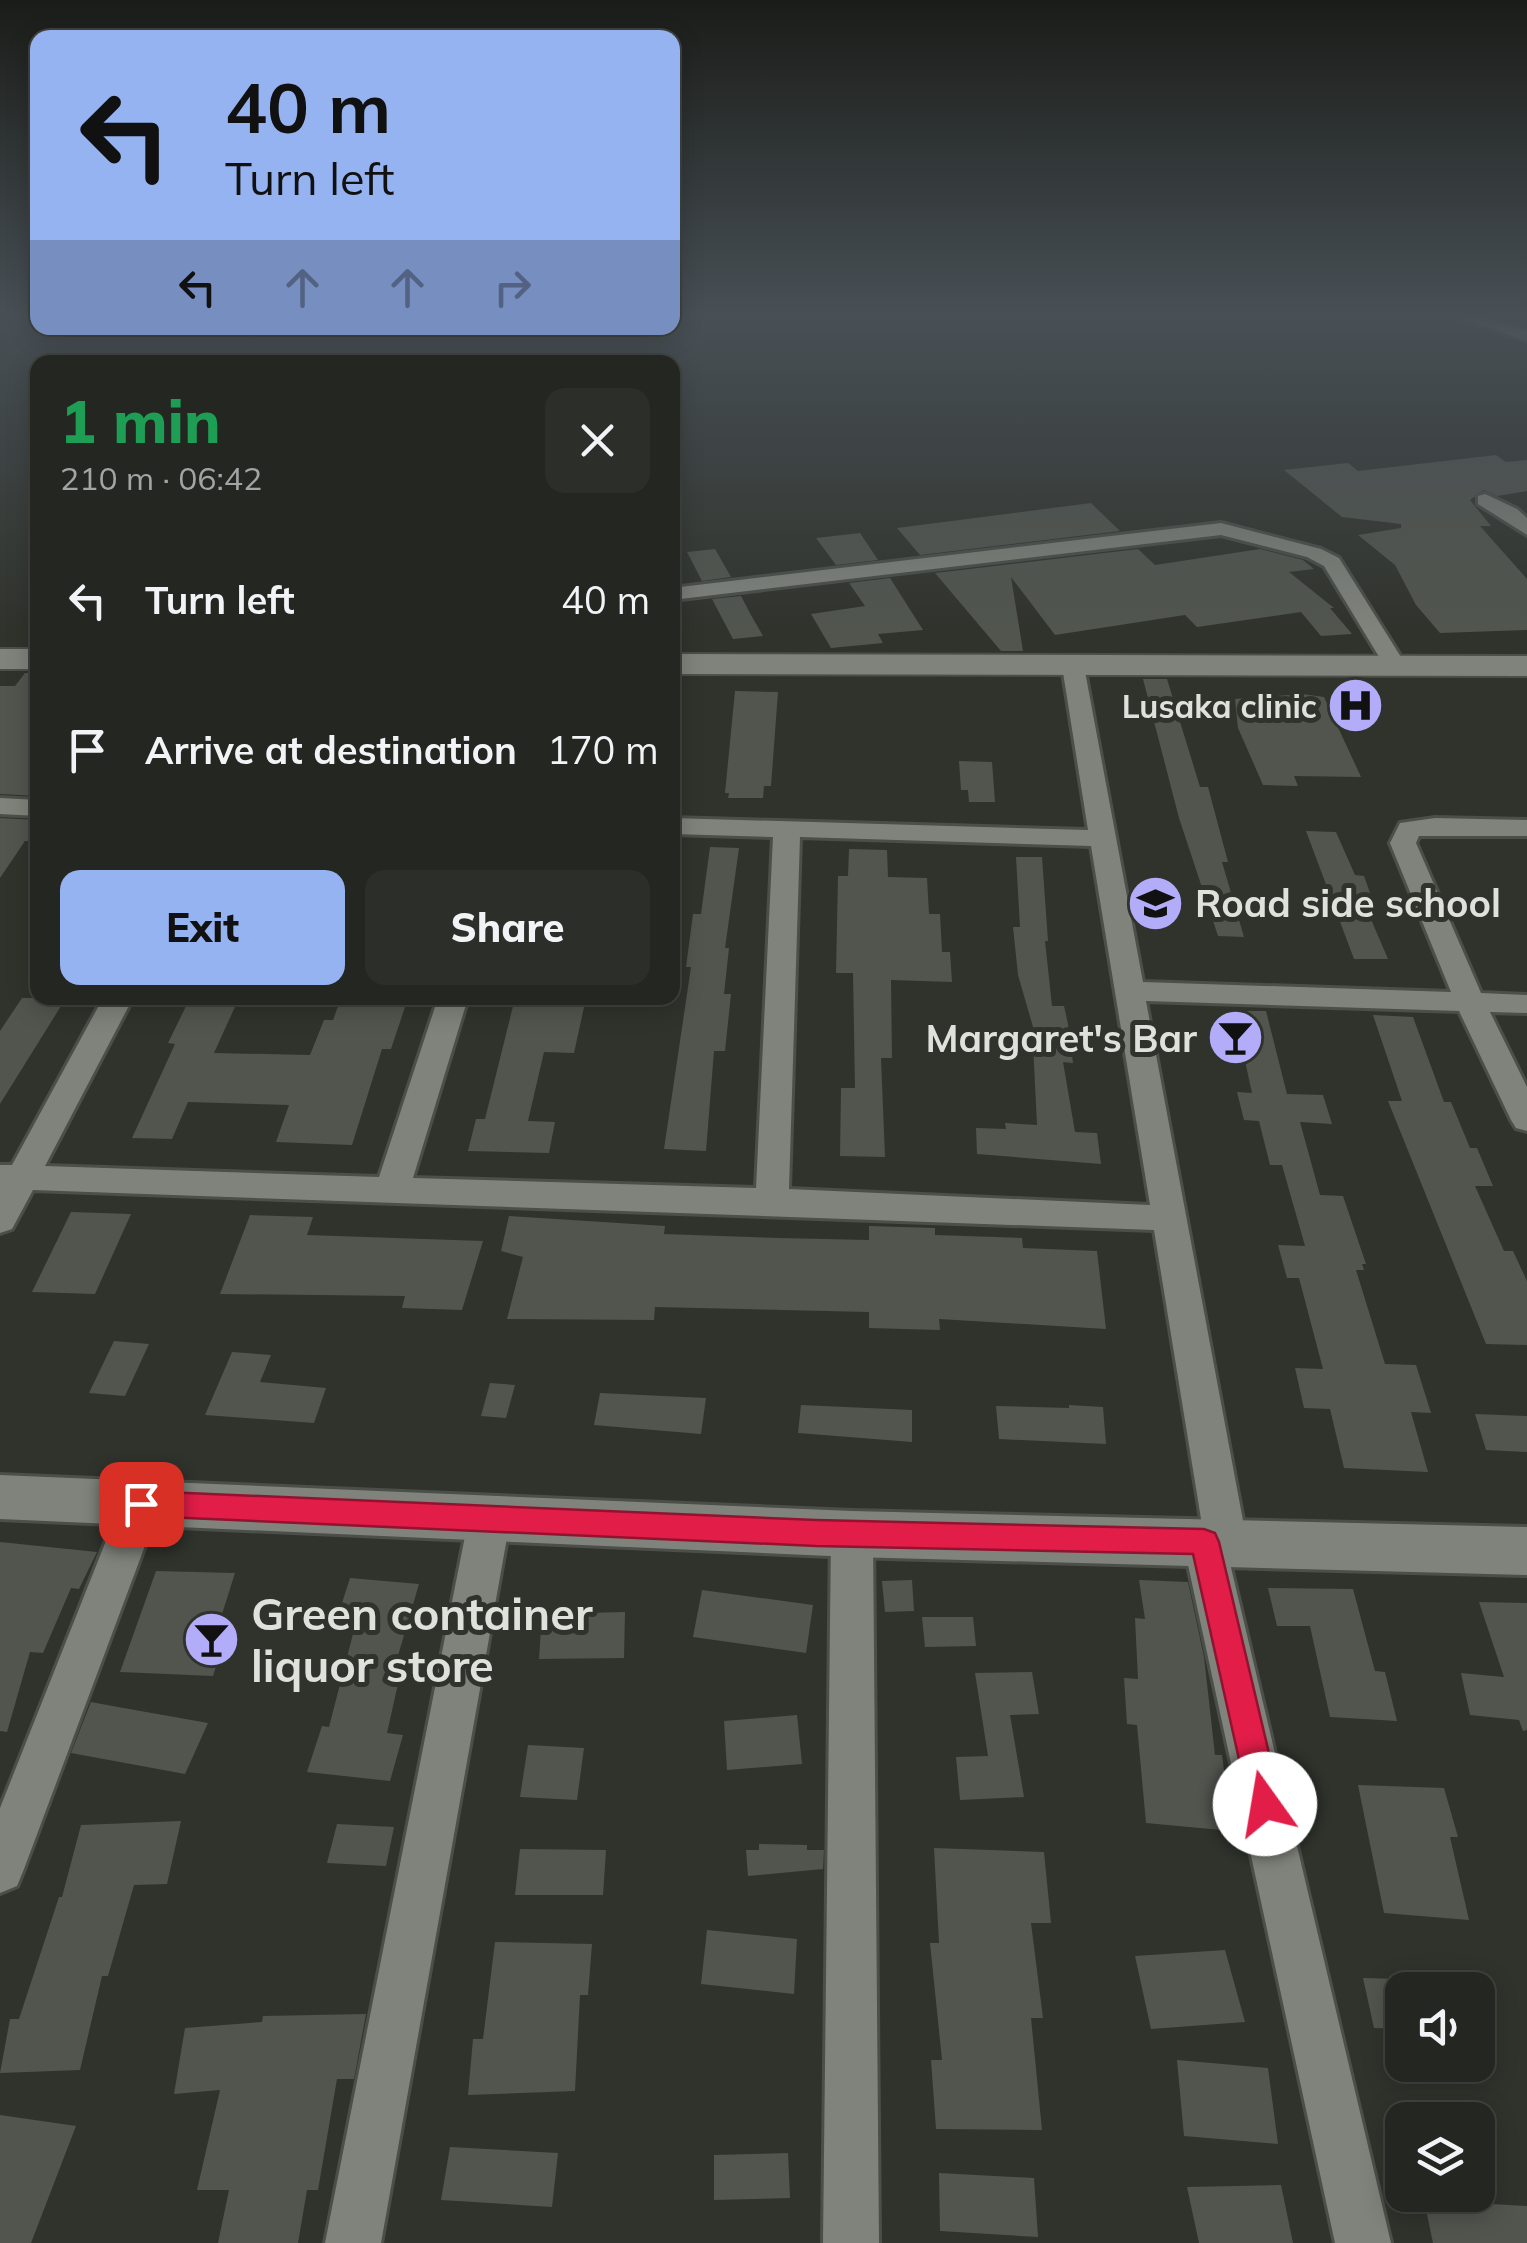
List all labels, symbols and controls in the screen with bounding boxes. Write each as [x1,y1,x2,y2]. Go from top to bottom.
text: 40 m [225,63,391,151]
icon: left [60,70,190,200]
text: Turn left [225,150,394,206]
icon: left [170,260,225,315]
icon: ahead [275,260,330,315]
icon: ahead [380,260,435,315]
icon: right [485,260,540,315]
text: 1 min [60,383,221,458]
button: close [545,388,650,493]
text: 210 m · 06:42 [60,458,262,498]
icon: left [60,573,115,628]
text: Turn left [145,576,295,624]
text: 40 m [561,576,650,624]
hospital icon: Lusaka clinic [1326,676,1386,736]
place label: Lusaka clinic [1122,686,1317,726]
icon: arrive [60,723,115,778]
text: Arrive at destination [145,726,517,774]
text: 170 m [547,726,659,774]
button: Exit [60,870,345,985]
button: Share [365,870,650,985]
school or university icon: Road side school [1126,873,1186,933]
place label: Road side school [1195,879,1501,927]
bar icon: Margaret's Bar [1206,1008,1266,1068]
place label: Margaret's Bar [925,1014,1197,1062]
pin [99,1462,184,1547]
icon: arrive [114,1477,169,1532]
place label: Green container liquor store [251,1585,593,1693]
bar icon: Green container liquor store [182,1609,242,1669]
position arrow [1213,1752,1317,1856]
map controls [1385,1972,1495,2212]
button: sound [1385,1972,1495,2082]
button: layers [1385,2102,1495,2212]

